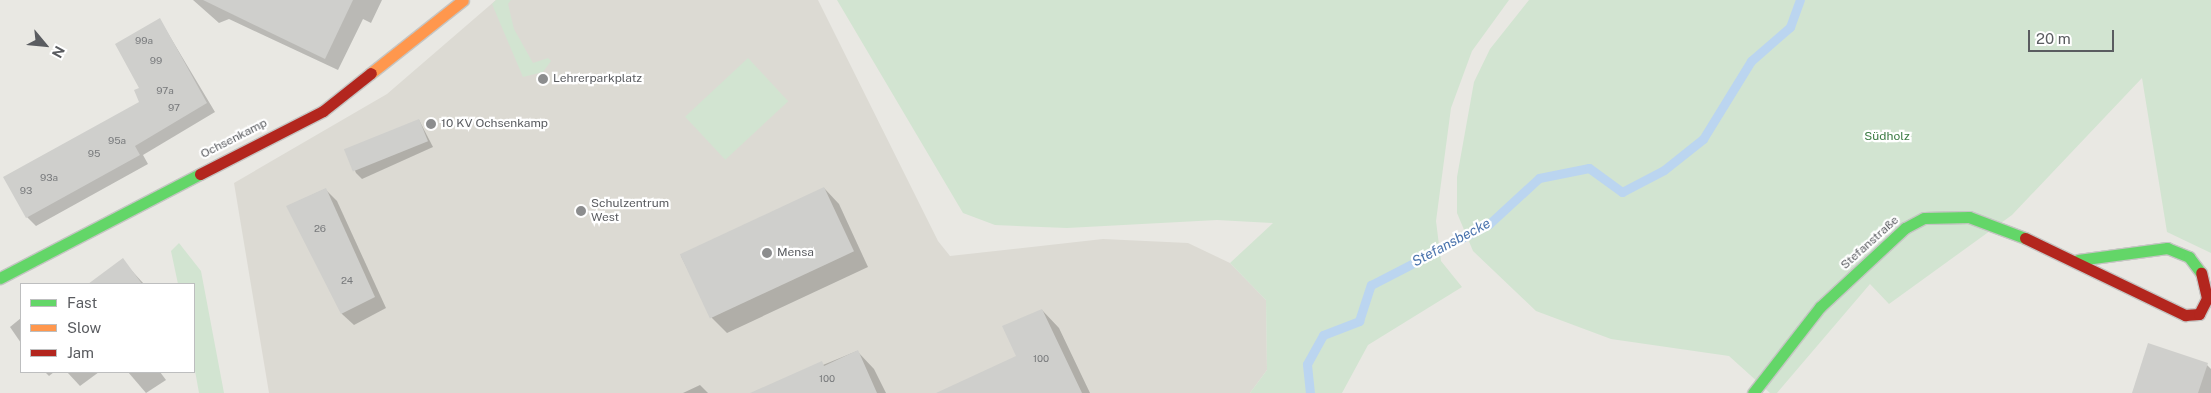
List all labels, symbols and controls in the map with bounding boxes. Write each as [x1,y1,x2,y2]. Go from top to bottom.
north arrow [20,20,70,70]
scale bar [2031,20,2117,52]
text: 20 m [2036,30,2071,47]
house number: 99a [135,35,153,47]
text: N [49,43,68,61]
house number: 99 [150,55,162,67]
place label: Lehrerparkplatz [553,72,642,86]
marker: Lehrerparkplatz [537,73,549,85]
house number: 97a [156,85,174,97]
house number: 97 [168,102,180,114]
street label: Ochsenkamp [198,116,270,162]
place label: 10 KV Ochsenkamp [441,117,548,131]
marker: 10 KV Ochsenkamp [425,118,437,130]
park label: Südholz [1864,130,1910,144]
house number: 95a [108,135,126,147]
house number: 95 [88,148,100,160]
house number: 93a [40,172,58,184]
house number: 93 [20,185,32,197]
place label: Schulzentrum West [591,197,669,225]
marker: Schulzentrum West [575,205,587,217]
street label: Stefanstraße [1838,213,1902,273]
water label: Stefansbecke [1409,214,1493,270]
house number: 26 [314,223,326,235]
place label: Mensa [777,246,814,260]
marker: Mensa [761,247,773,259]
house number: 24 [341,275,353,287]
legend [20,283,195,373]
text: Fast [67,294,97,311]
text: Slow [67,319,101,336]
text: Jam [67,344,94,361]
house number: 100 [1033,353,1049,365]
house number: 100 [819,373,835,385]

